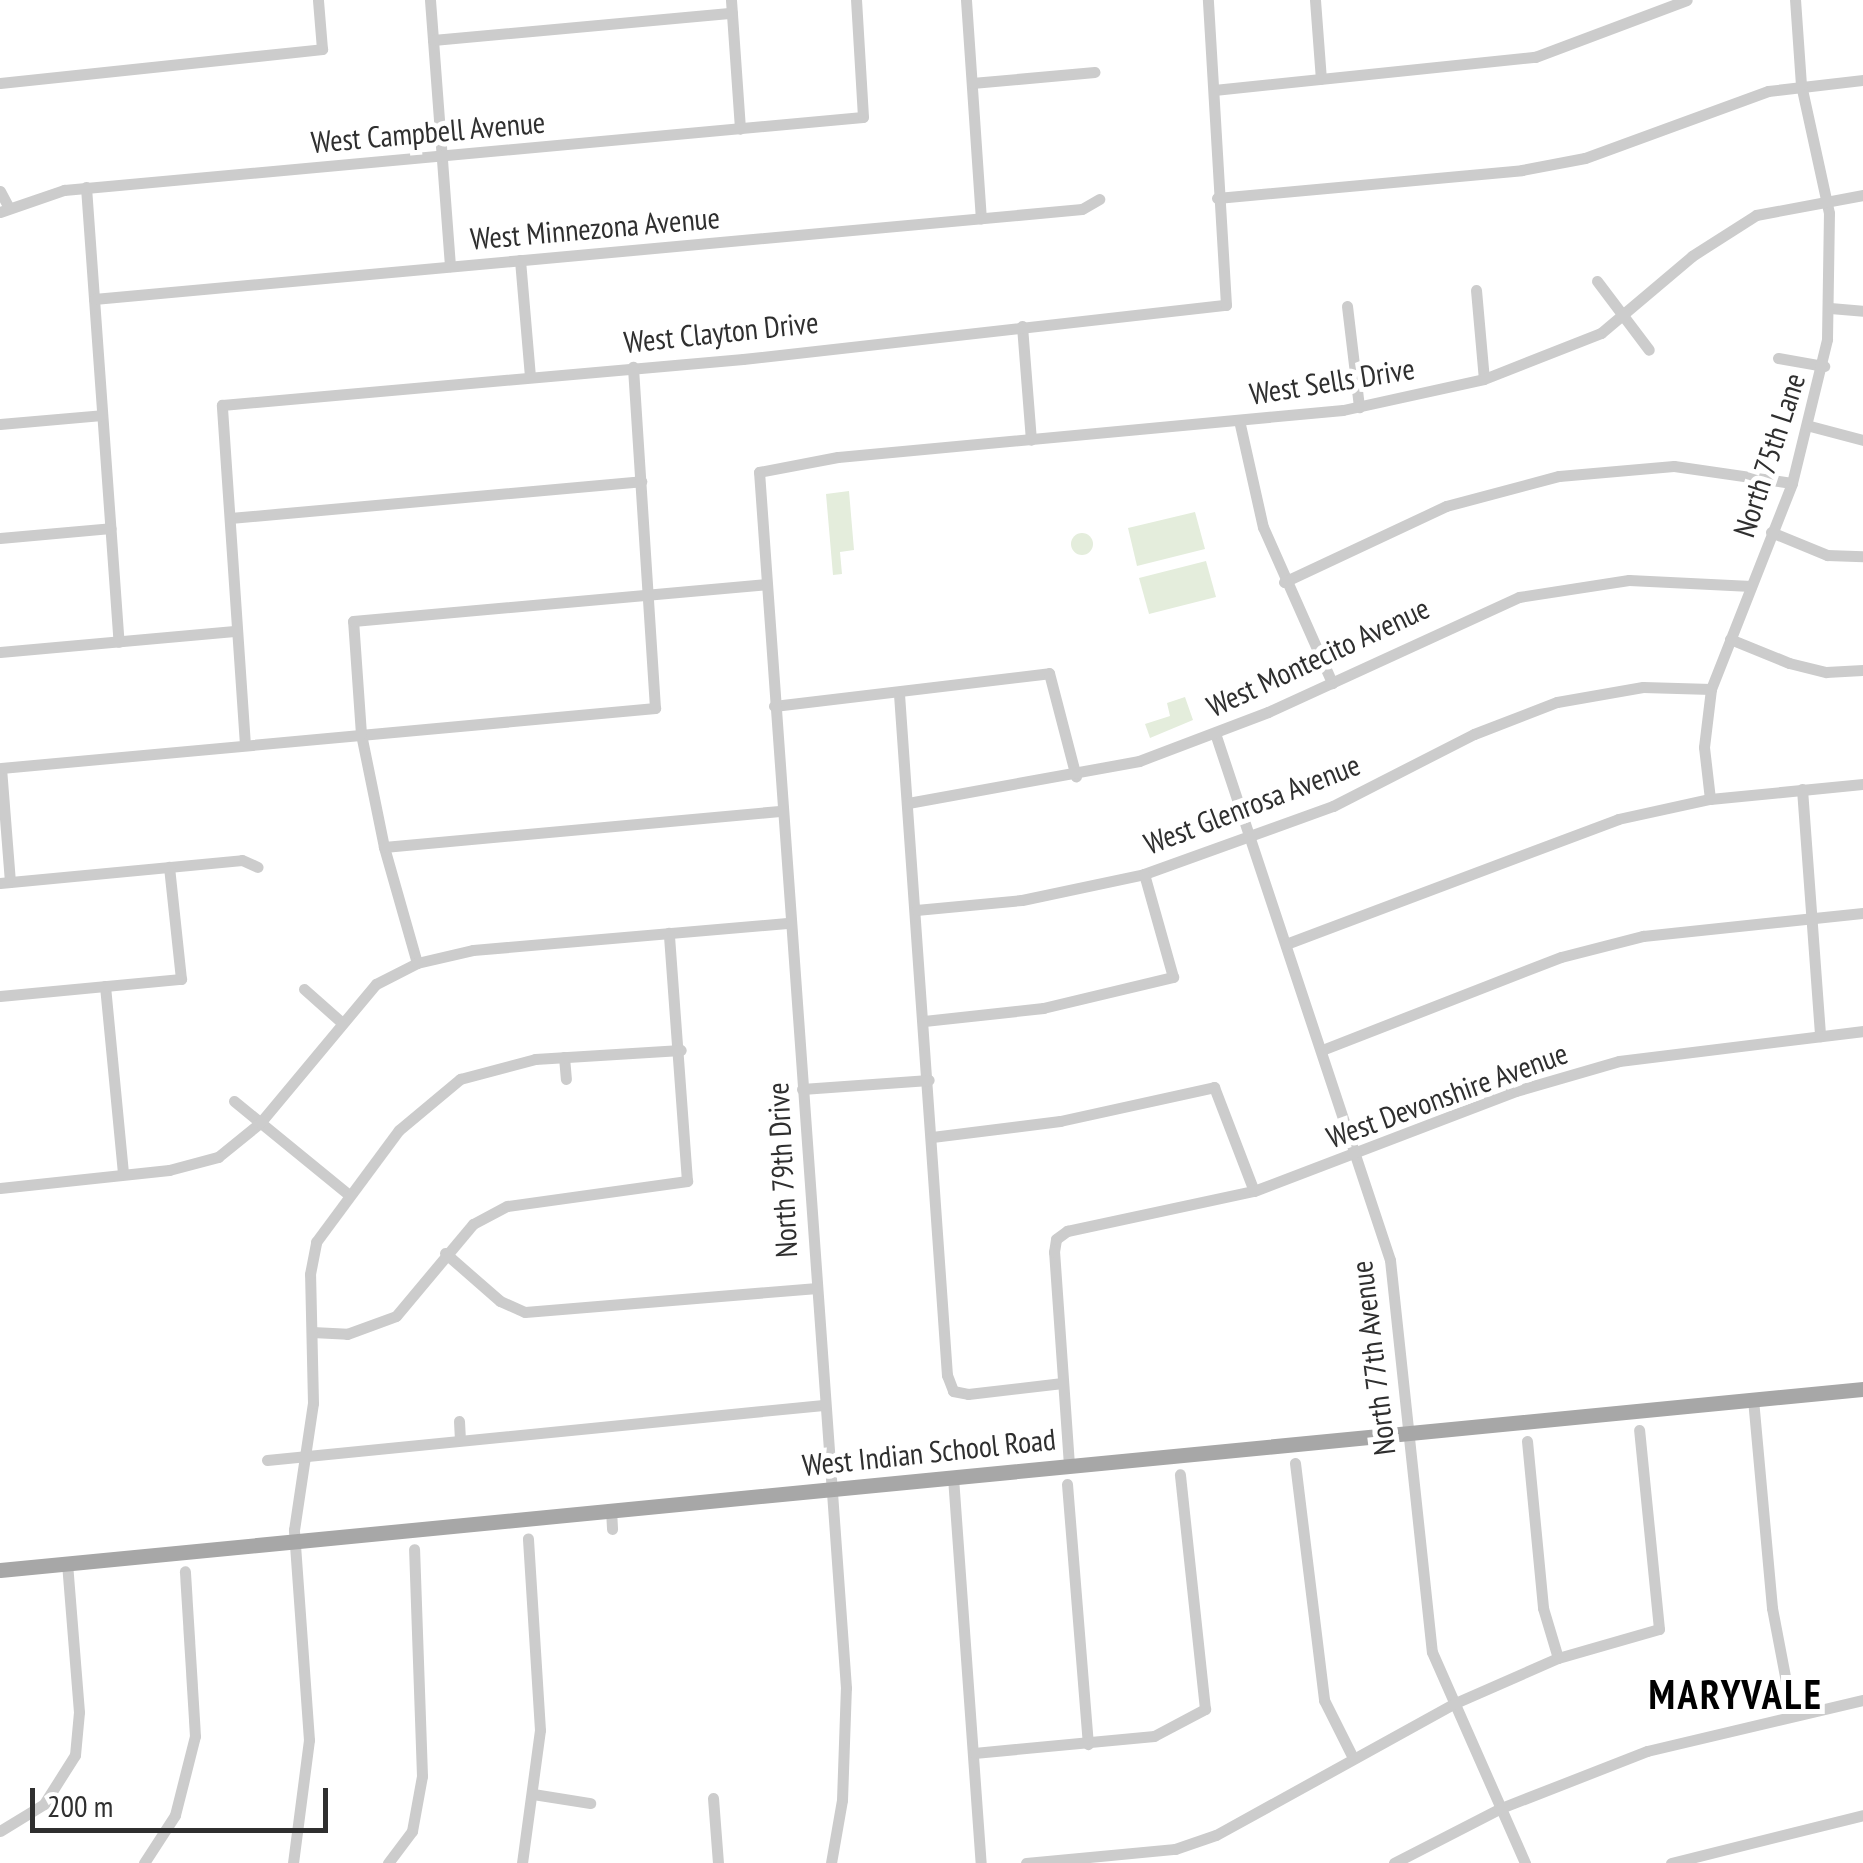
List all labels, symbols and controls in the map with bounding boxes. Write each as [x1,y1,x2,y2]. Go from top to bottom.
street label: West Campbell Avenue [309,104,547,160]
street label: West Minnezona Avenue [468,199,722,257]
street label: West Clayton Drive [622,304,820,360]
street label: West Sells Drive [1247,350,1417,412]
street label: North 75th Lane [1726,368,1812,542]
street label: West Montecito Avenue [1201,590,1435,724]
street label: West Glenrosa Avenue [1139,746,1365,862]
street label: West Devonshire Avenue [1321,1035,1573,1155]
street label: North 79th Drive [759,1082,805,1258]
street label: North 77th Avenue [1343,1258,1403,1458]
street label: West Indian School Road [801,1421,1057,1483]
district label: MARYVALE [1649,1670,1823,1718]
scale bar [35,1768,332,1830]
text: 200 m [47,1786,113,1825]

